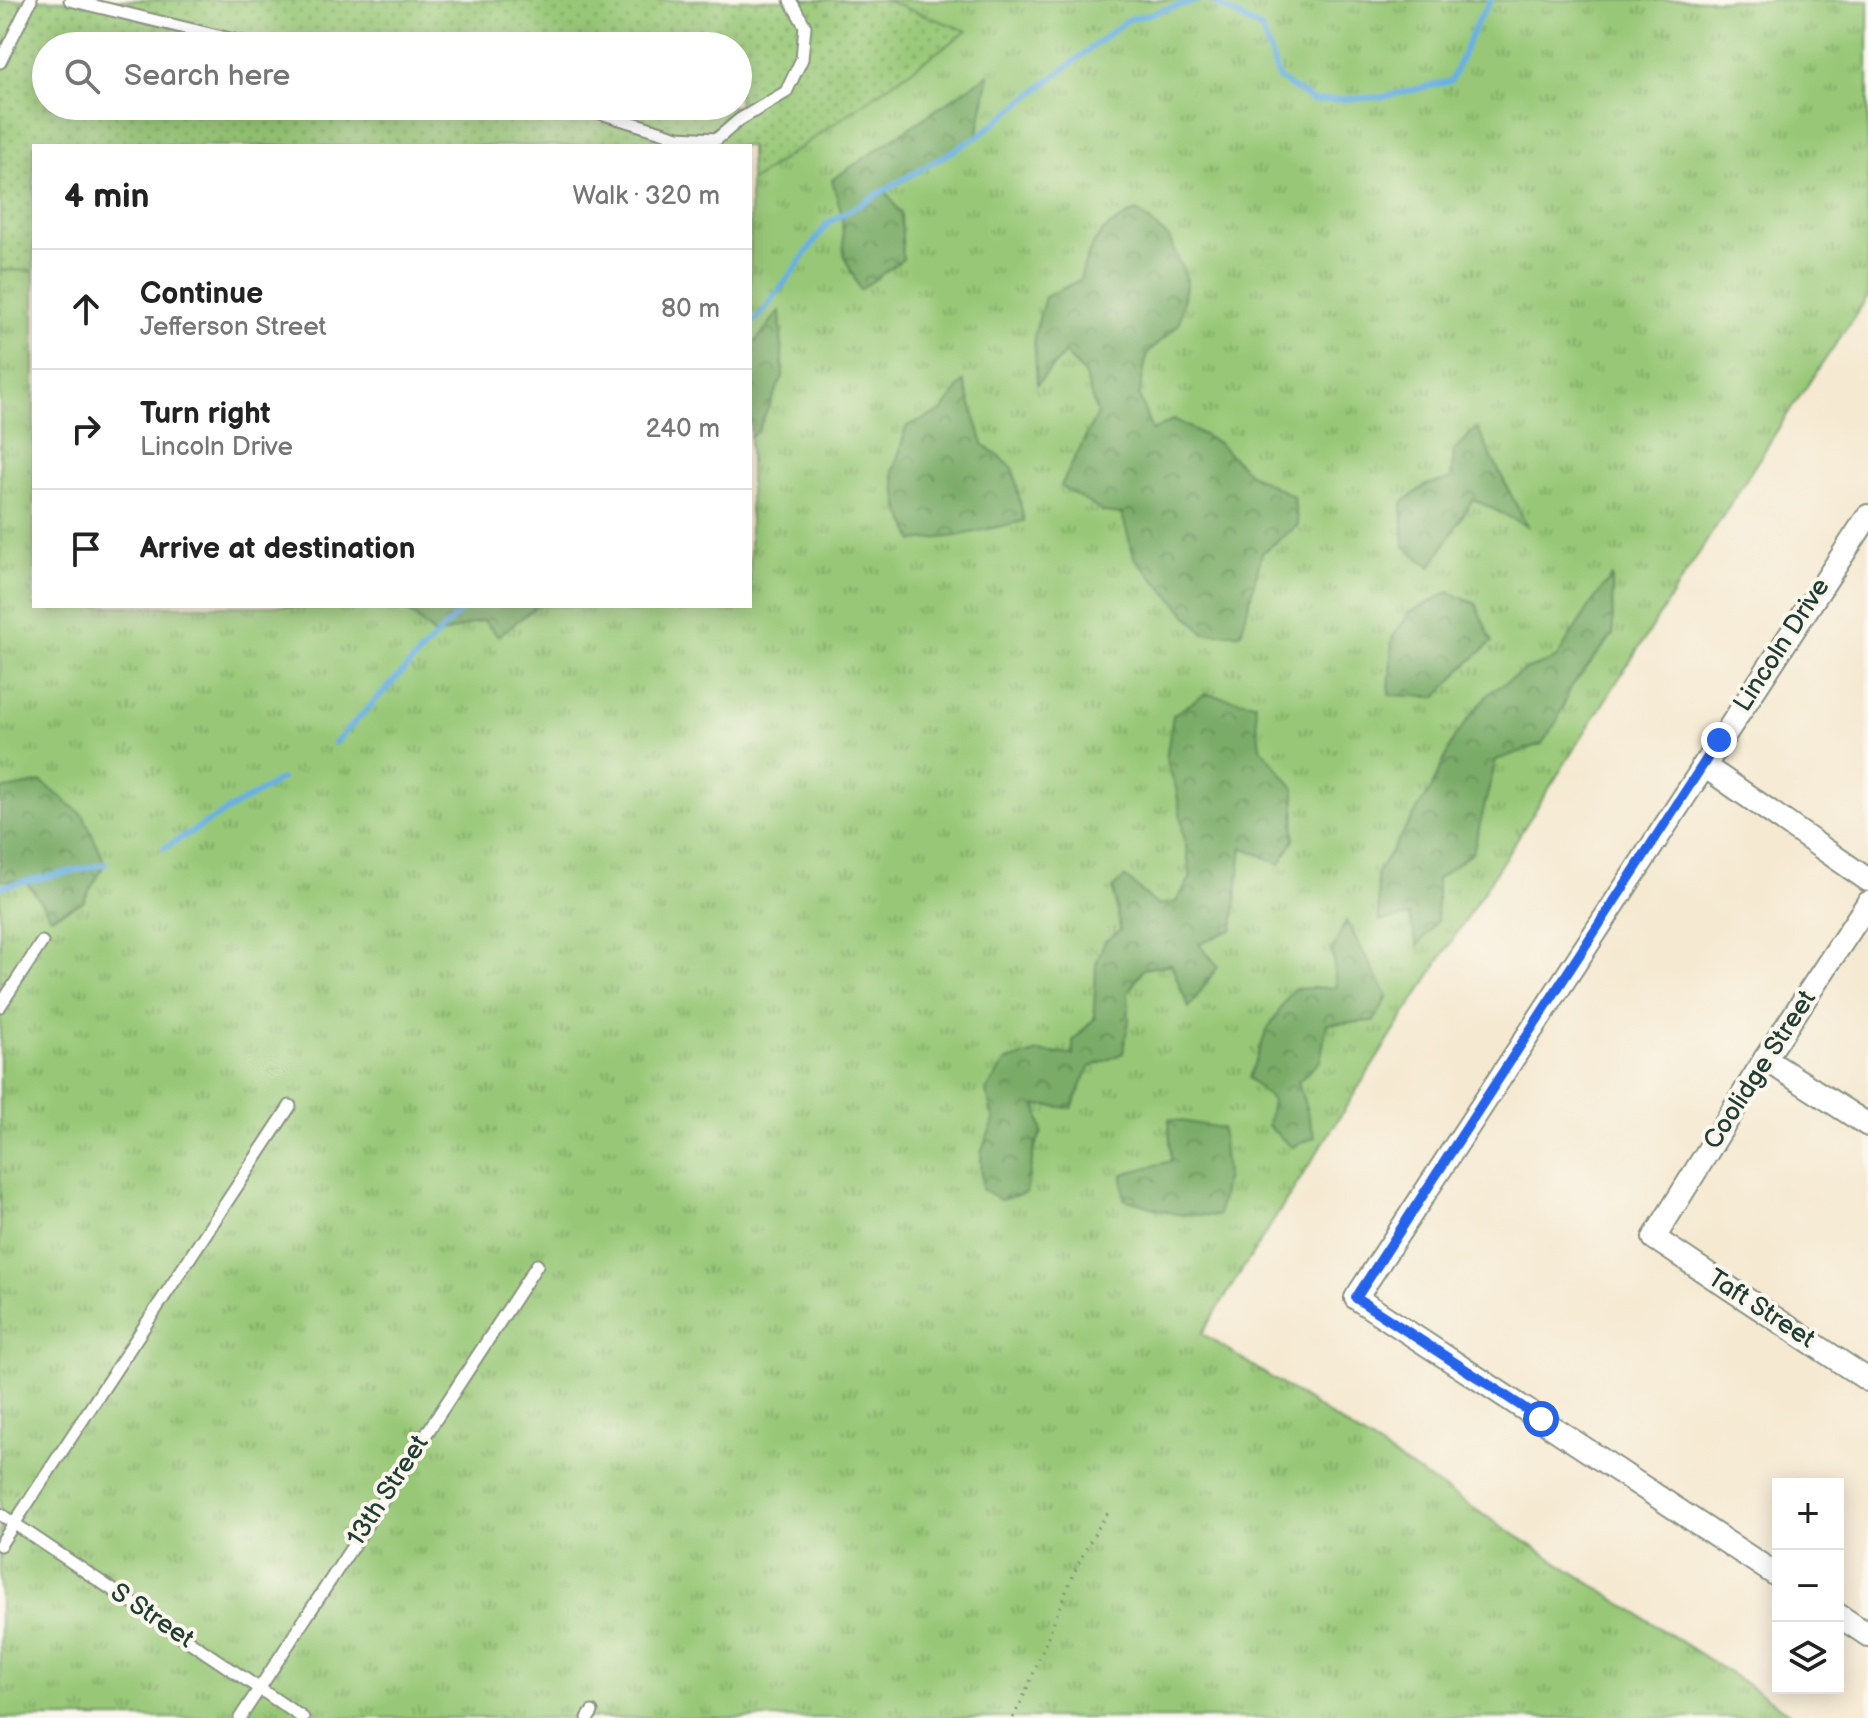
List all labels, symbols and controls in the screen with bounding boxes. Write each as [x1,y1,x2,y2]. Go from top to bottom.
search box [32,32,752,120]
icon: search [60,54,104,98]
text: Search here [124,58,290,94]
text: 4 min [64,176,150,217]
text: Walk · 320 m [572,181,720,212]
text: Continue [140,276,263,312]
icon: ahead [64,287,108,331]
text: 80 m [661,294,720,325]
text: Jefferson Street [140,312,327,343]
text: Turn right [140,396,271,432]
icon: right [64,407,108,451]
text: 240 m [645,414,720,445]
text: Lincoln Drive [140,432,293,463]
icon: arrive [64,527,108,571]
text: Arrive at destination [140,531,416,567]
street label: Lincoln Drive [1727,572,1837,718]
route end [1701,722,1737,758]
street label: Coolidge Street [1697,985,1823,1155]
street label: Taft Street [1702,1263,1820,1355]
route start [1523,1401,1559,1437]
street label: 13th Street [341,1430,435,1552]
map controls [1772,1478,1844,1694]
button: + [1772,1478,1844,1550]
button: − [1772,1550,1844,1622]
street label: S Street [105,1577,199,1655]
button: layers [1772,1622,1844,1694]

